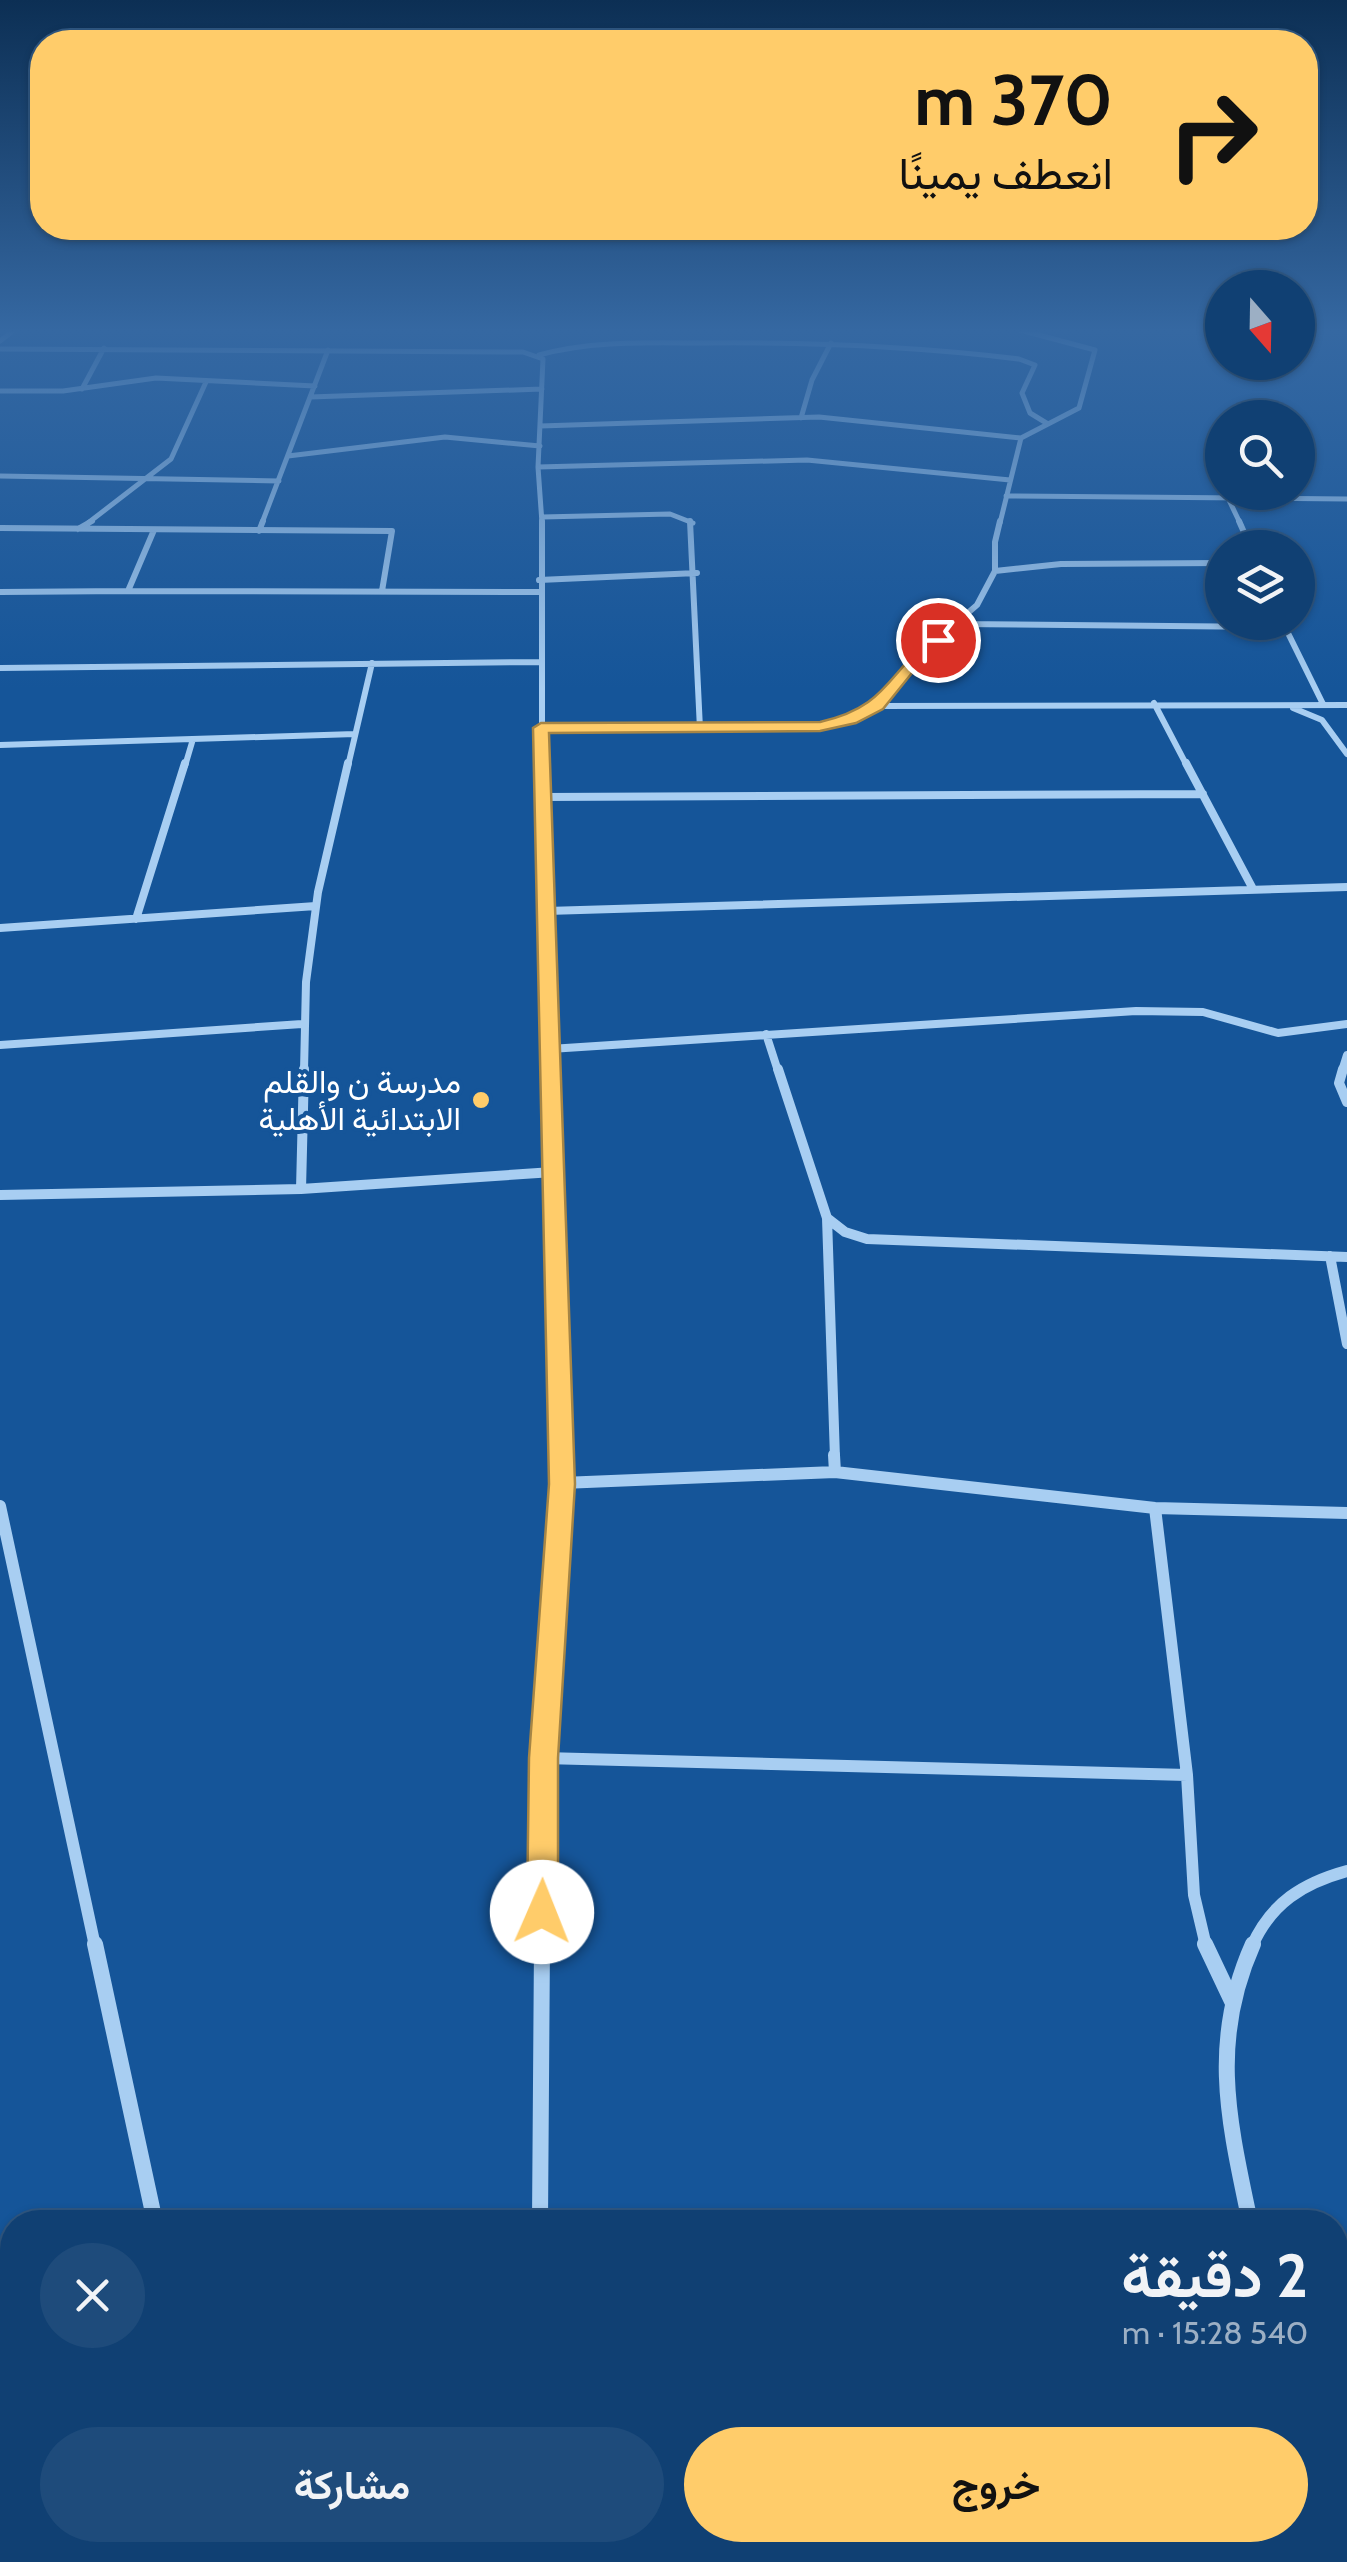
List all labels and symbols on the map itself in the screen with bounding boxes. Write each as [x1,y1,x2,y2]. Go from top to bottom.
north arrow [1205,270,1315,380]
pin [896,598,981,683]
place label: مدرسة ن والقلم الابتدائية الأهلية [259,1062,461,1138]
marker: مدرسة ن والقلم الابتدائية الأهلية [470,1089,492,1111]
position arrow [490,1860,594,1964]

